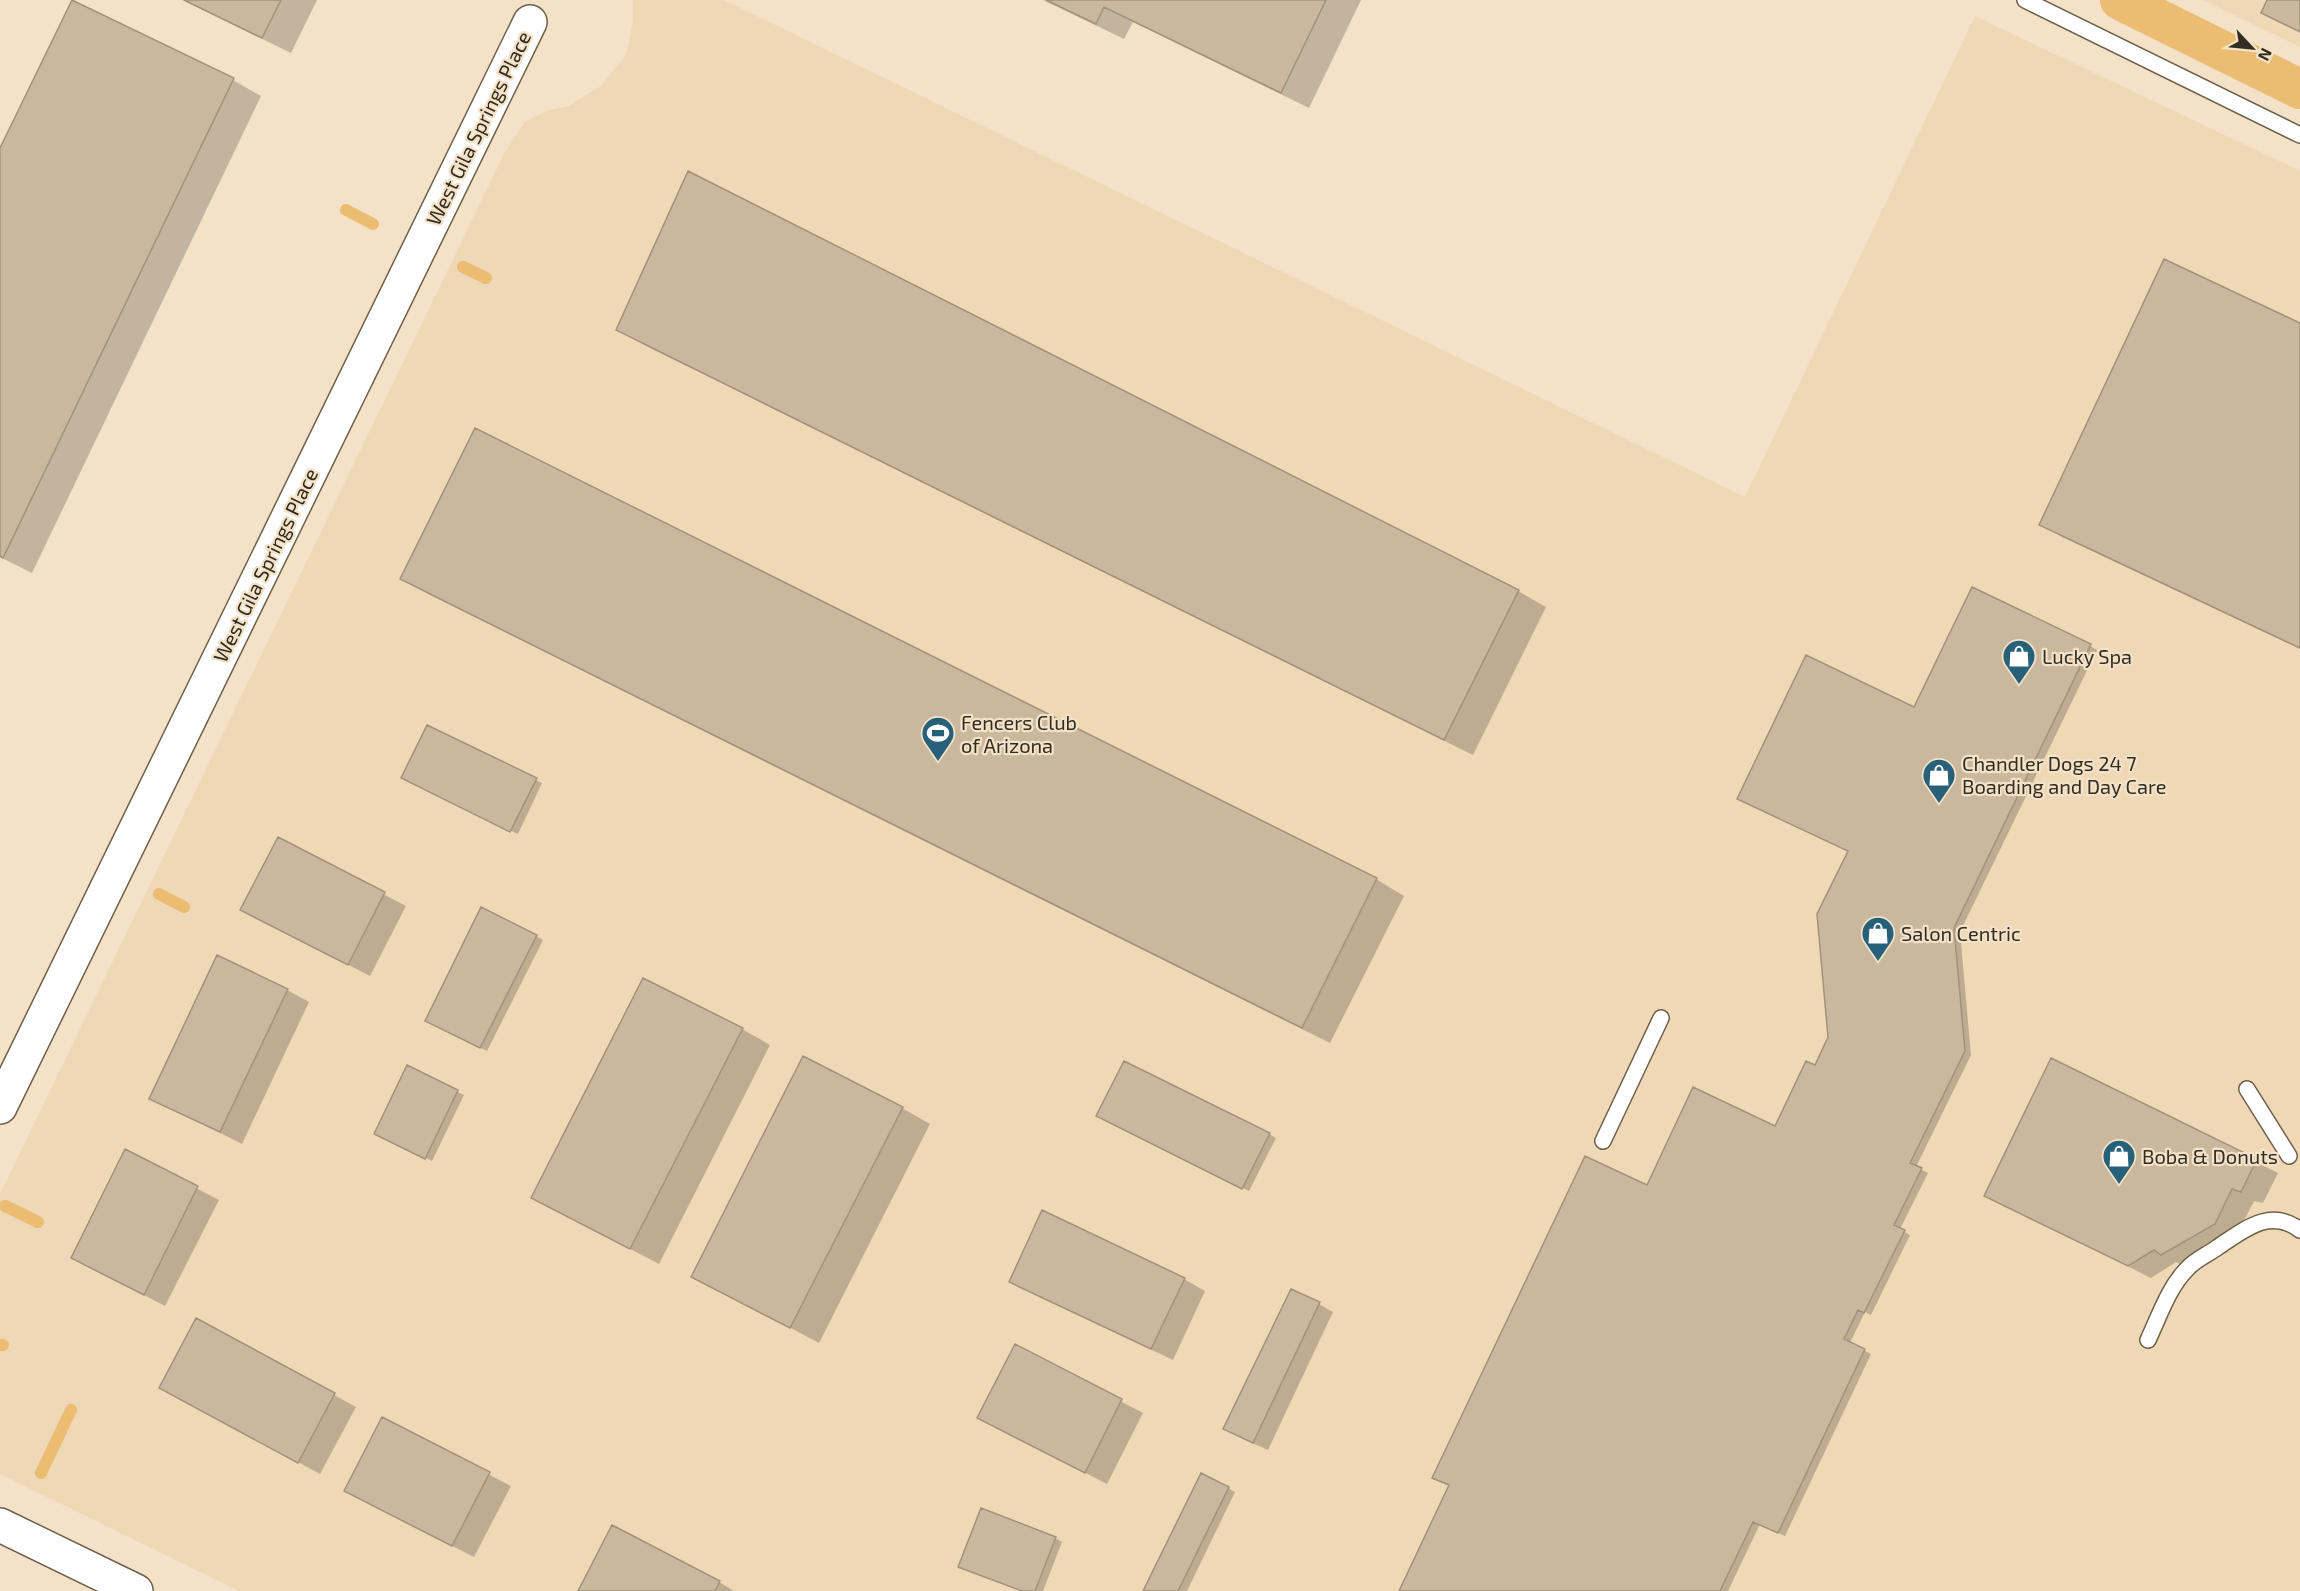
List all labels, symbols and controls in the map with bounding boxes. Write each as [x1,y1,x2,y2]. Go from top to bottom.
north arrow [2222,18,2282,78]
street label: West Gila Springs Place [421,27,535,229]
text: N [2255,45,2277,64]
street label: West Gila Springs Place [208,464,322,666]
shop icon: Lucky Spa [2001,638,2037,685]
place label: Lucky Spa [2042,644,2132,668]
place label: Fencers Club of Arizona [961,710,1077,757]
sports icon: Fencers Club of Arizona [920,715,956,762]
place label: Chandler Dogs 24 7 Boarding and Day Care [1962,751,2166,798]
shop icon: Chandler Dogs 24 7 Boarding and Day Care [1921,757,1957,804]
shop icon: Salon Centric [1860,915,1896,962]
place label: Salon Centric [1901,921,2021,945]
shop icon: Boba & Donuts [2101,1138,2137,1185]
place label: Boba & Donuts [2142,1144,2278,1168]

